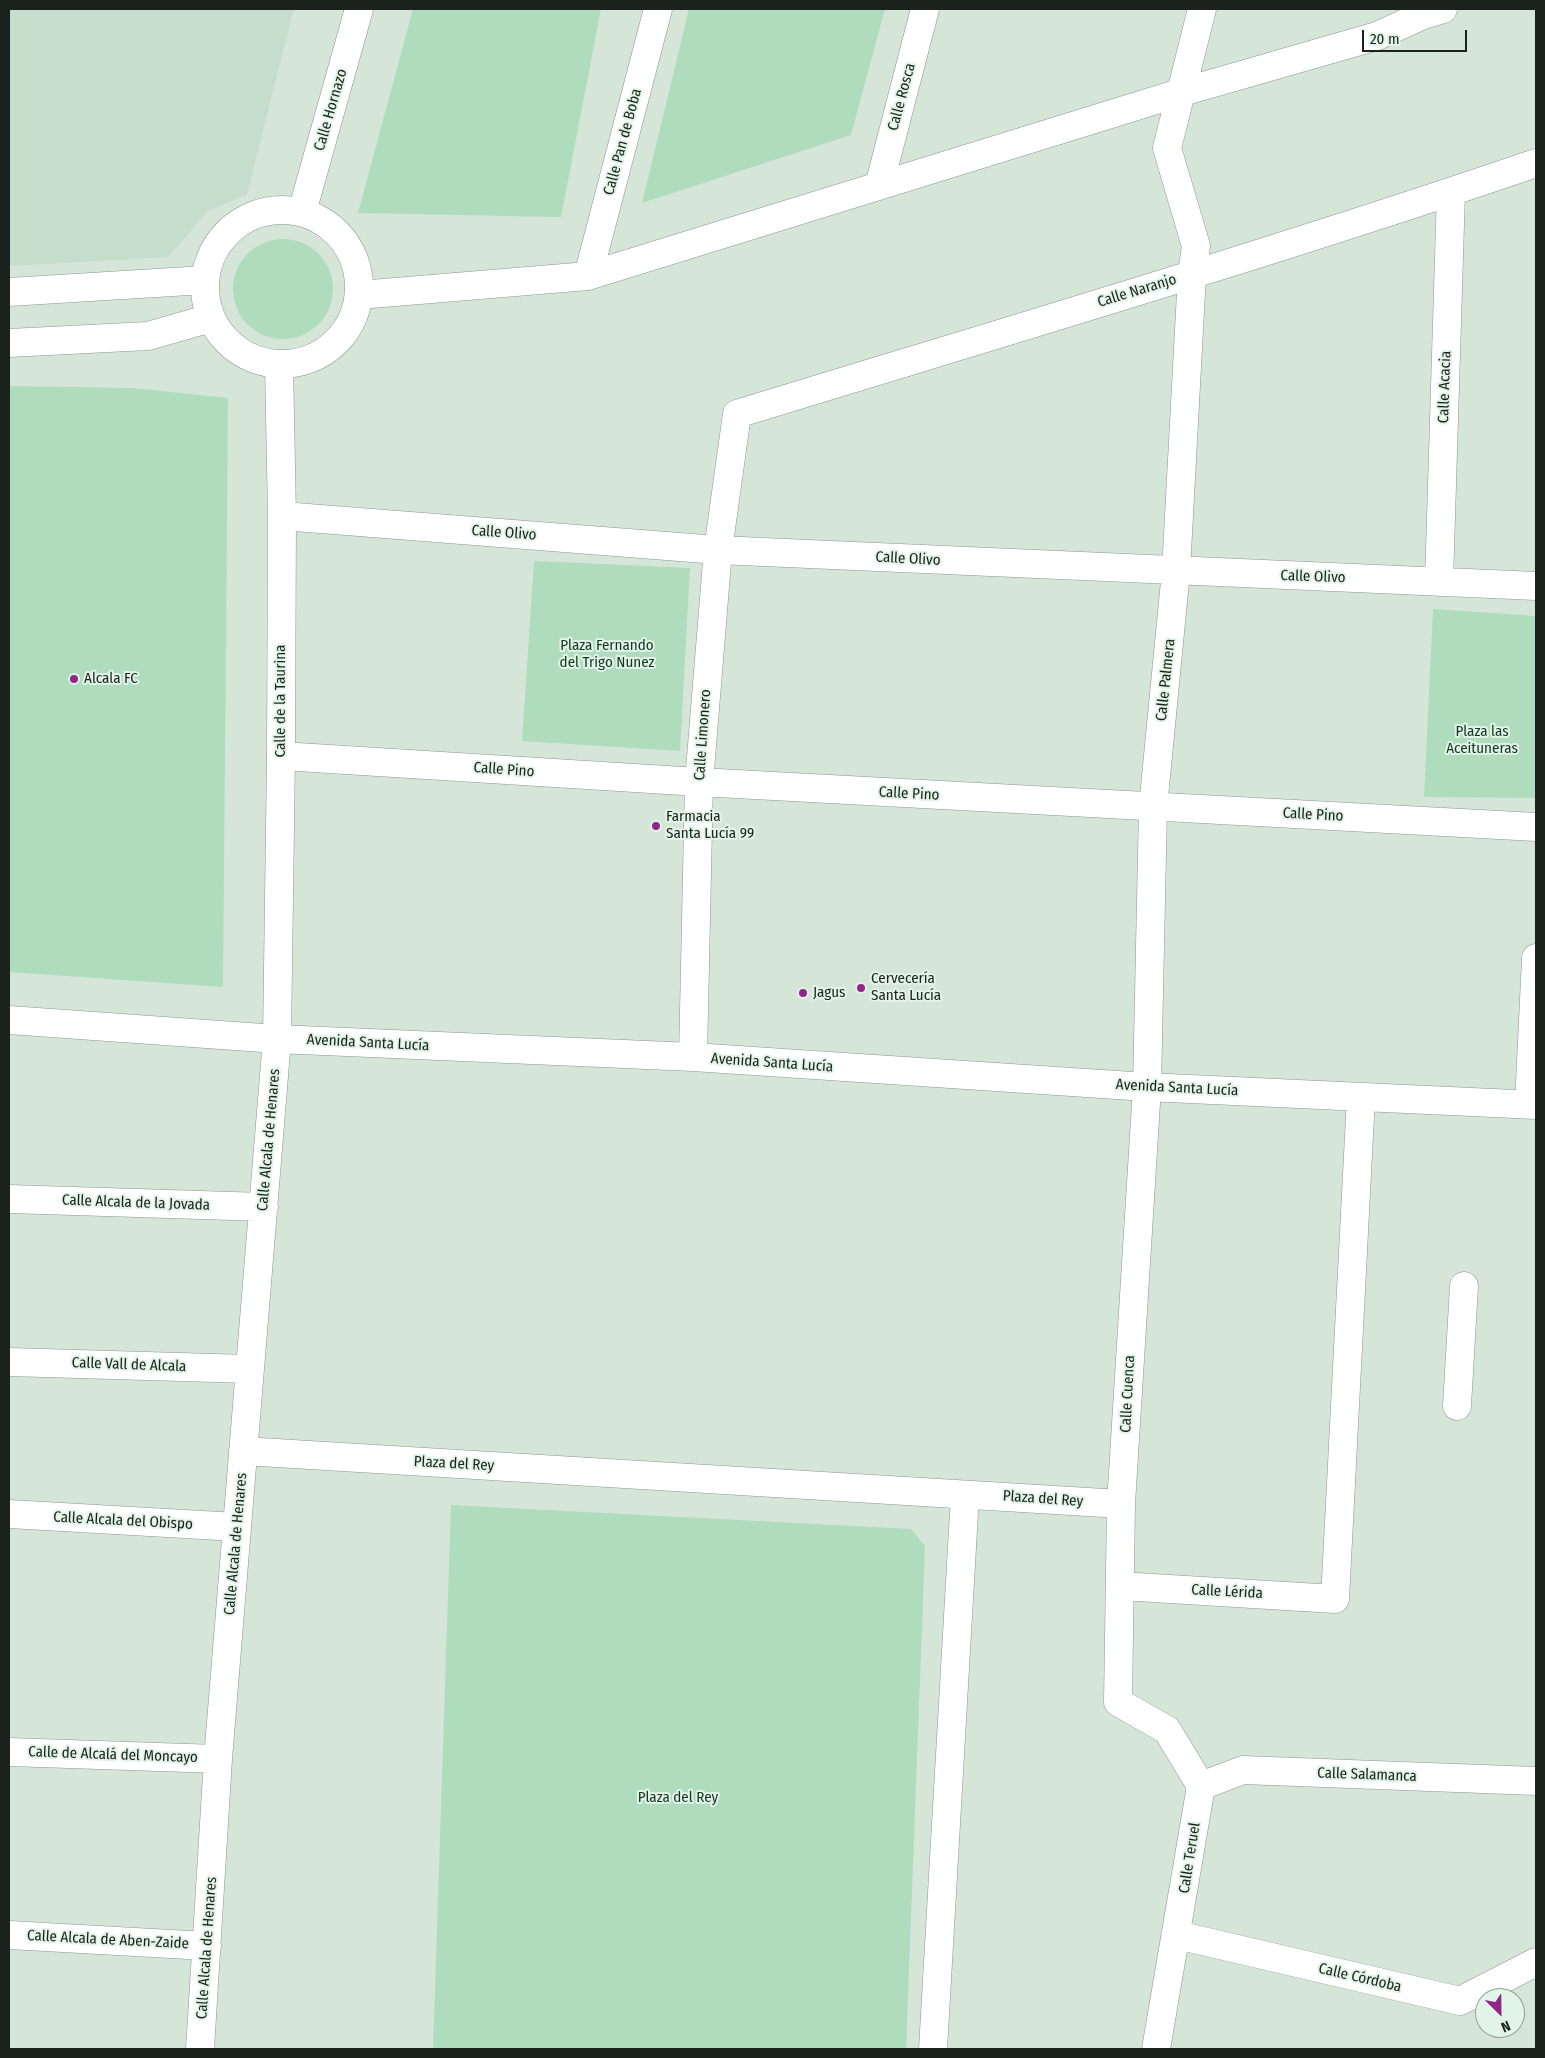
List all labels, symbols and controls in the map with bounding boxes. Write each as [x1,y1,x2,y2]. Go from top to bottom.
scale bar [1365,20,1470,52]
text: 20 m [1370,30,1400,48]
street label: Calle Rosca [884,61,920,133]
street label: Calle Hornazo [311,67,351,153]
street label: Calle Pan de Boba [600,87,646,197]
street label: Calle Naranjo [1095,270,1179,312]
street label: Calle Acacia [1435,350,1455,424]
street label: Calle Olivo [471,522,537,544]
street label: Calle Olivo [875,548,941,570]
street label: Calle Olivo [1280,567,1346,587]
park label: Plaza Fernando del Trigo Nunez [560,637,654,672]
street label: Calle Palmera [1153,638,1179,722]
street label: Calle de la Taurina [272,645,290,757]
place label: Alcala FC [84,670,138,688]
marker: Alcala FC [68,673,80,685]
street label: Calle Limonero [691,689,715,781]
park label: Plaza las Aceituneras [1446,723,1518,758]
street label: Calle Pino [473,759,535,781]
street label: Calle Pino [878,783,940,805]
street label: Calle Pino [1282,804,1344,826]
place label: Farmacia Santa Lucía 99 [666,808,754,843]
marker: Farmacia Santa Lucía 99 [650,820,662,832]
place label: Cervecería Santa Lucía [871,970,941,1005]
marker: Cervecería Santa Lucía [855,982,867,994]
place label: Jagus [813,984,845,1002]
marker: Jagus [797,987,809,999]
street label: Avenida Santa Lucía [306,1031,430,1055]
street label: Avenida Santa Lucía [710,1050,834,1076]
street label: Calle Alcala de Henares [254,1068,284,1212]
street label: Avenida Santa Lucía [1115,1076,1239,1100]
street label: Calle Alcala de la Jovada [62,1191,210,1215]
street label: Calle Vall de Alcala [71,1354,187,1376]
street label: Calle Cuenca [1117,1355,1139,1433]
street label: Plaza del Rey [413,1453,495,1475]
street label: Calle Alcala de Henares [221,1472,251,1616]
street label: Plaza del Rey [1002,1487,1084,1511]
street label: Calle Alcala del Obispo [53,1508,193,1534]
street label: Calle Lérida [1191,1581,1263,1603]
street label: Calle de Alcalá del Moncayo [28,1743,198,1767]
street label: Calle Salamanca [1317,1764,1417,1786]
park label: Plaza del Rey [638,1789,718,1807]
street label: Calle Teruel [1176,1821,1204,1895]
street label: Calle Alcala de Henares [193,1876,221,2020]
street label: Calle Alcala de Aben-Zaide [27,1927,189,1953]
street label: Calle Córdoba [1317,1960,1403,1996]
north arrow [1475,1988,1525,2038]
text: N [1498,2017,1513,2036]

